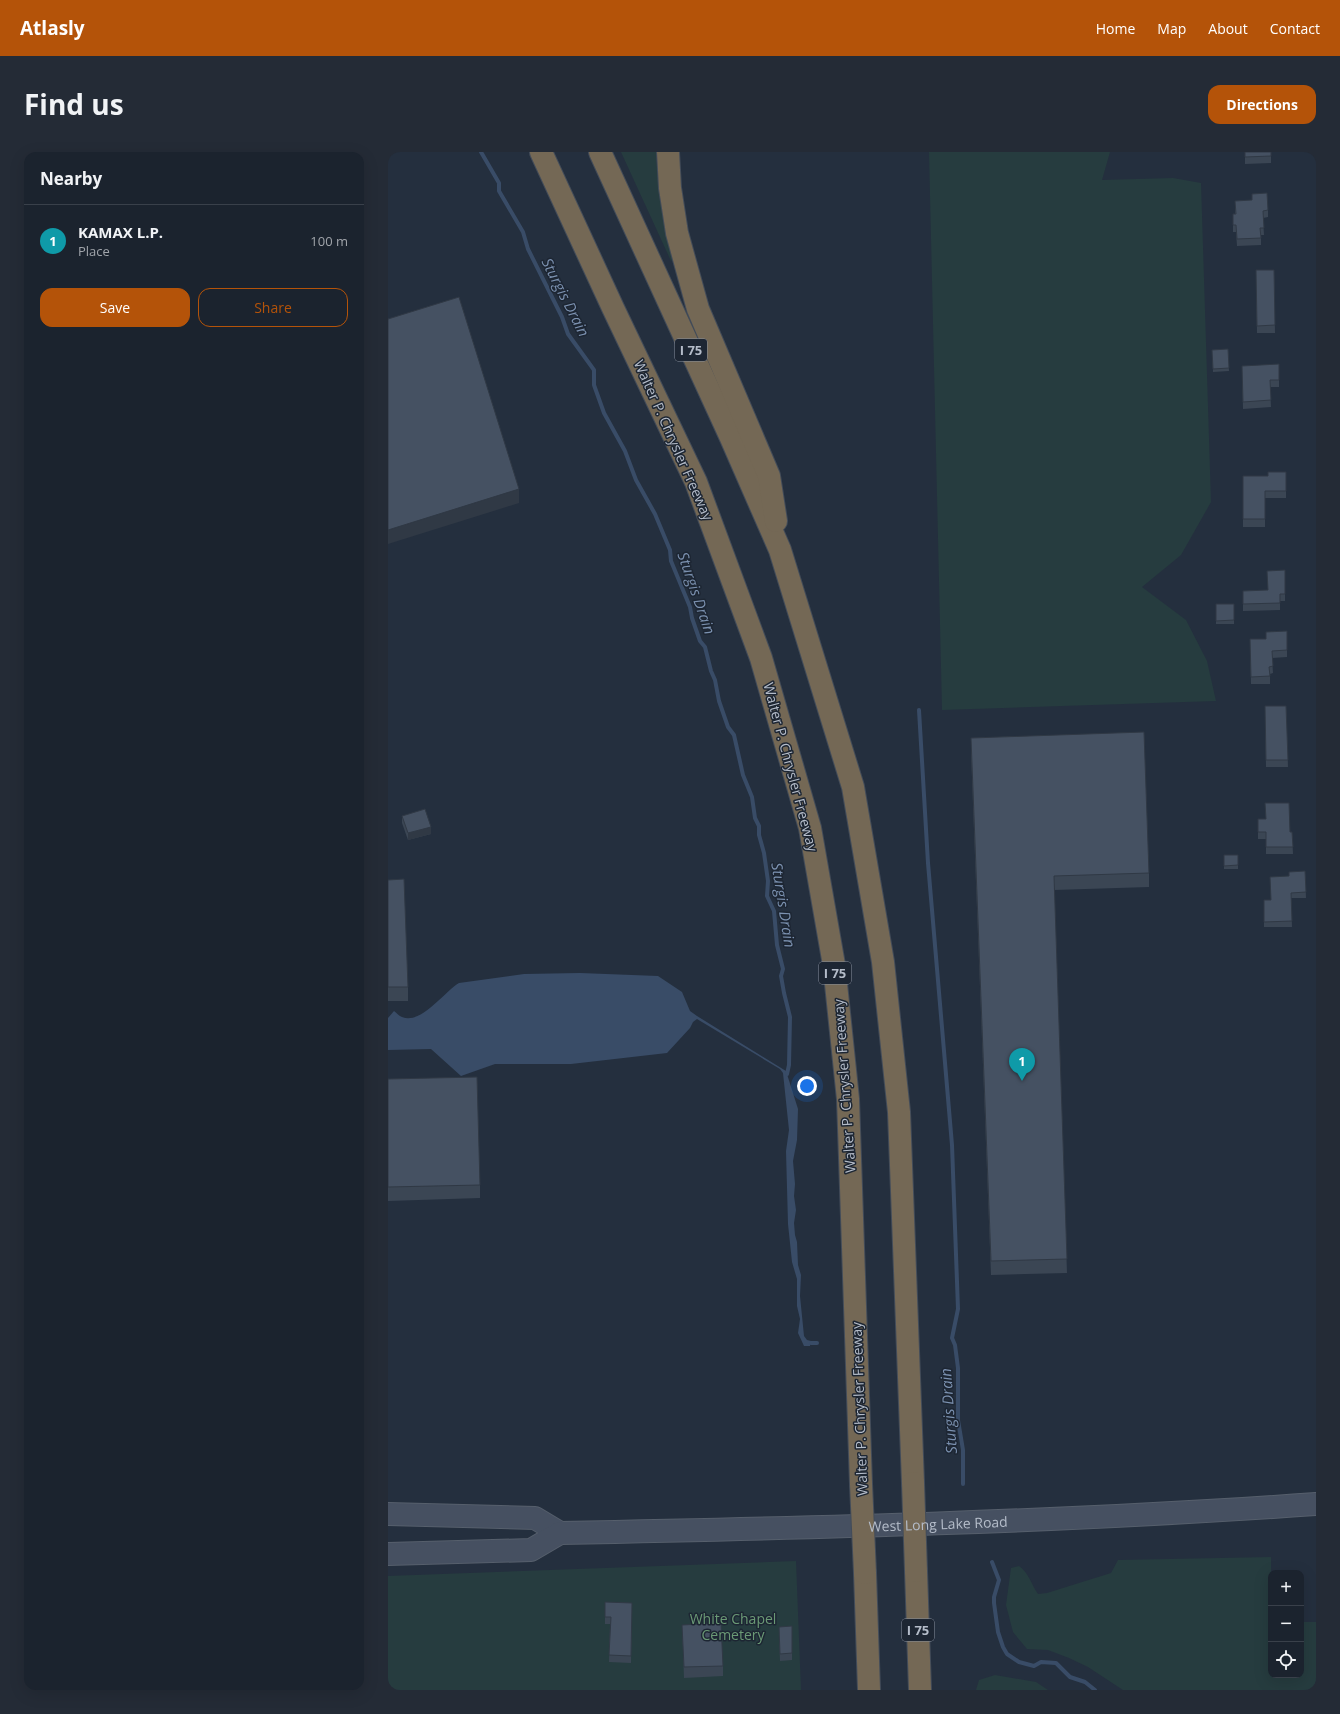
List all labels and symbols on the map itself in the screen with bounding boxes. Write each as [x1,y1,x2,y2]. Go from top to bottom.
water label: Sturgis Drain [538,254,594,340]
road number: I 75 [675,339,707,361]
street label: Walter P. Chrysler Freeway [630,357,718,524]
water label: Sturgis Drain [674,549,720,637]
street label: Walter P. Chrysler Freeway [759,680,823,854]
water label: Sturgis Drain [767,861,801,949]
road number: I 75 [819,962,851,984]
street label: Walter P. Chrysler Freeway [828,998,860,1173]
pin: 1 [1009,1048,1035,1081]
your location [797,1076,817,1096]
street label: Walter P. Chrysler Freeway [846,1321,872,1496]
water label: Sturgis Drain [935,1367,961,1455]
street label: West Long Lake Road [868,1511,1008,1535]
park label: White Chapel Cemetery [690,1609,776,1644]
road number: I 75 [902,1619,934,1641]

